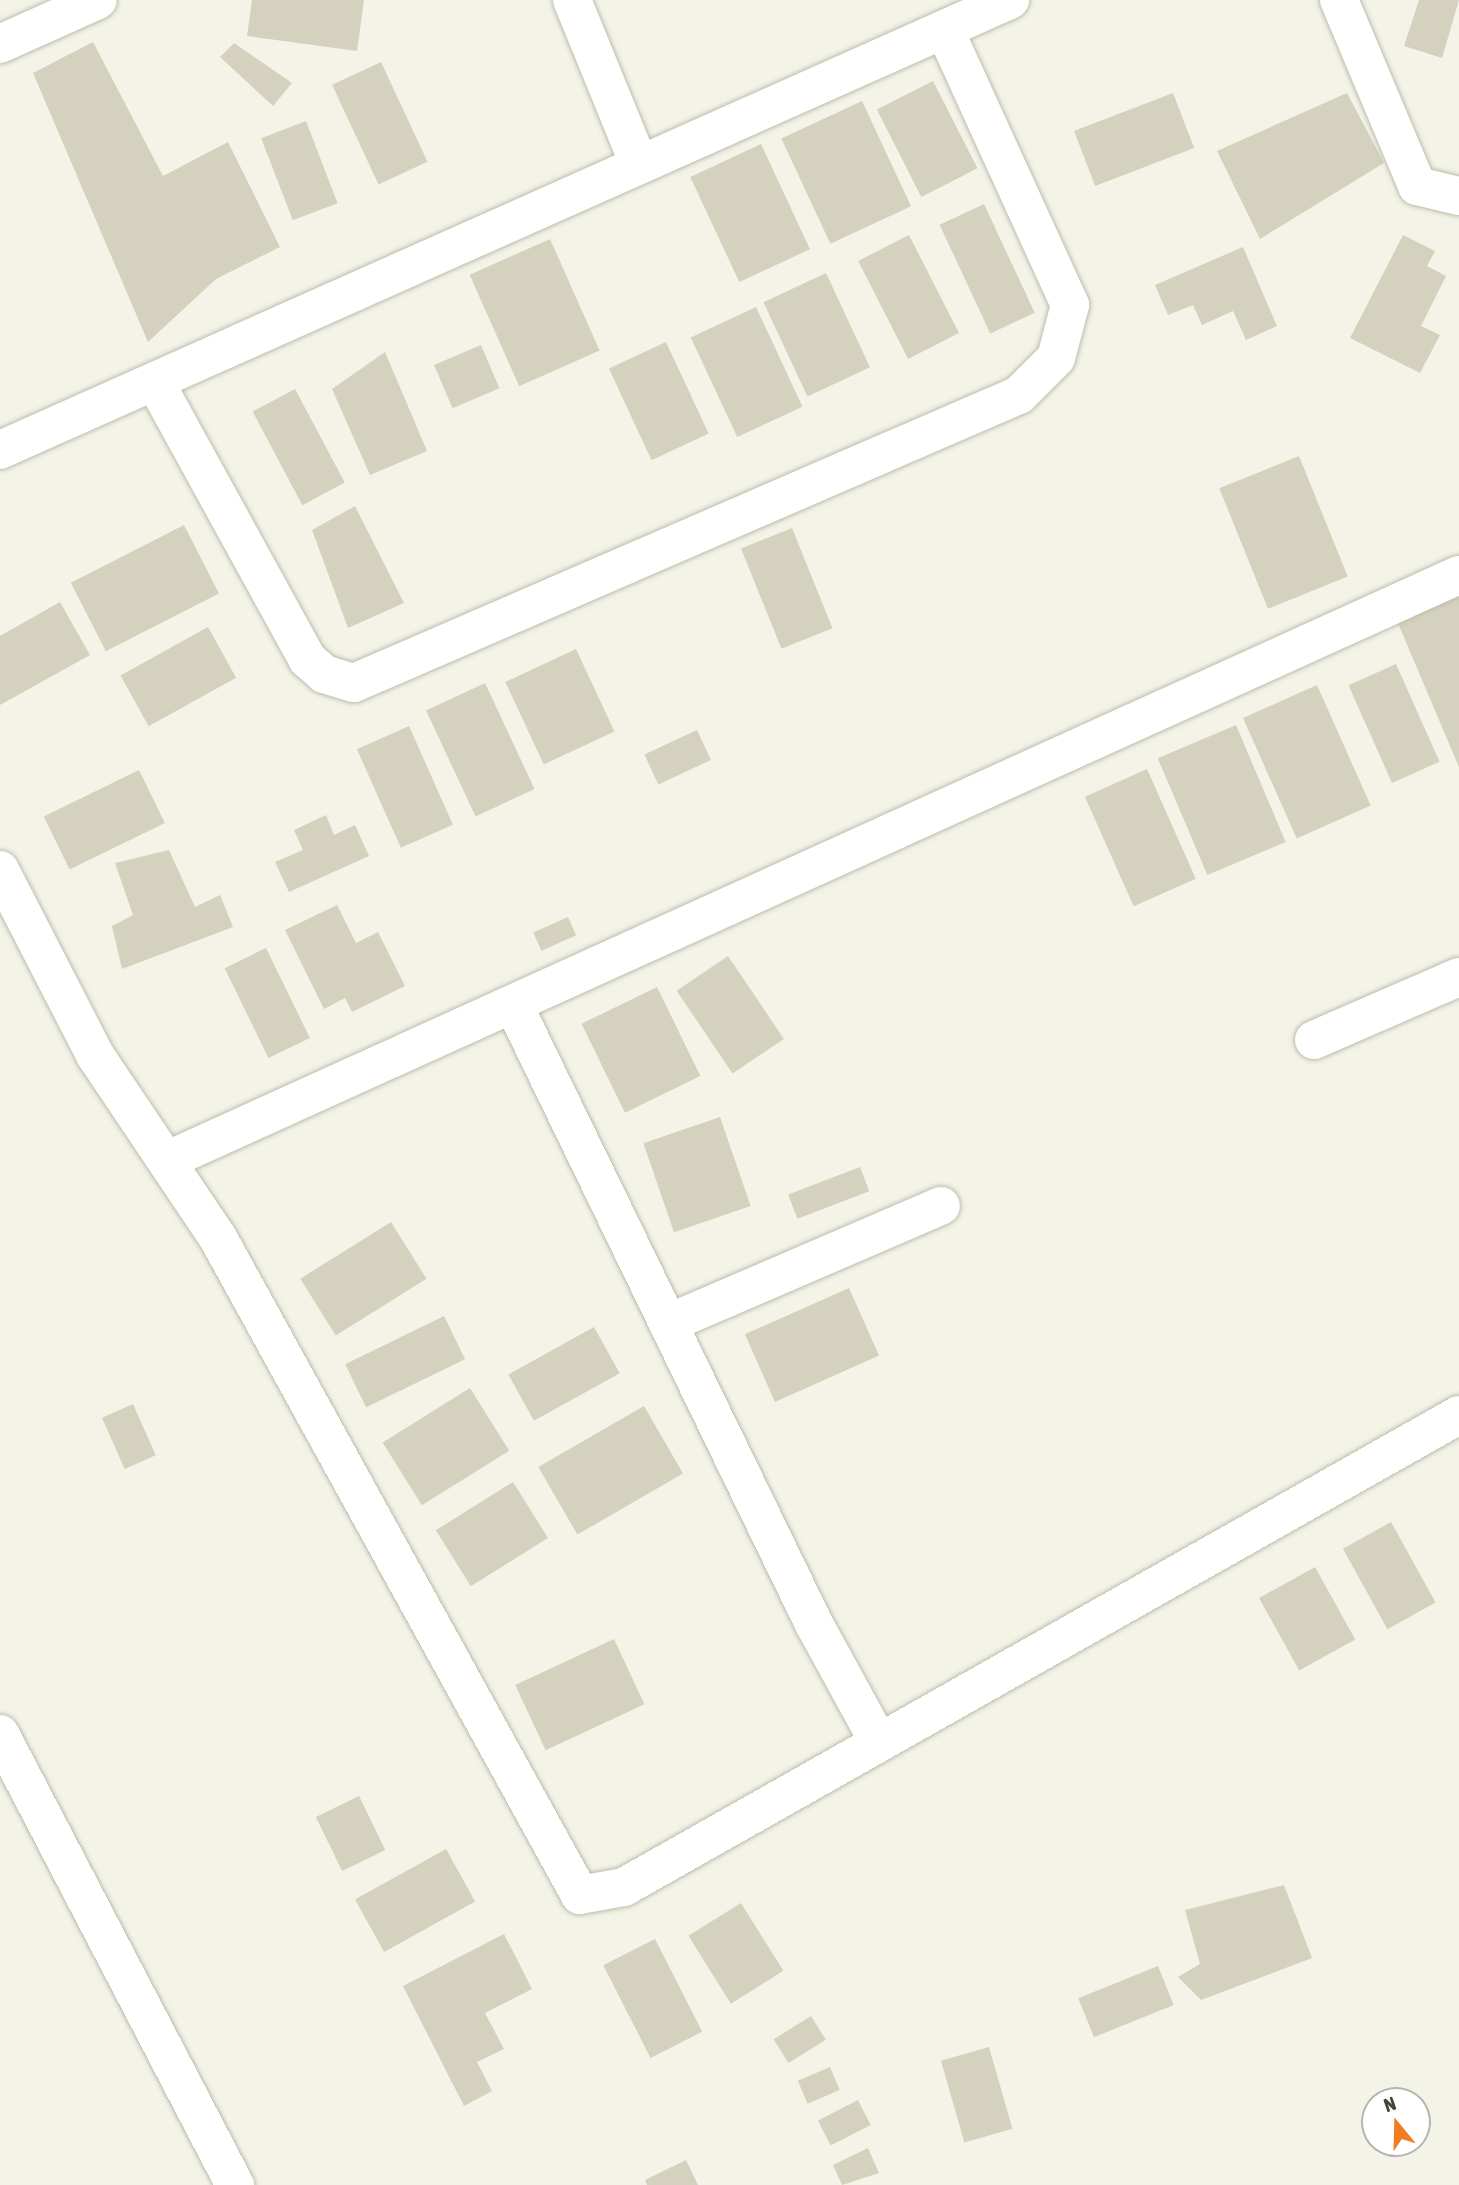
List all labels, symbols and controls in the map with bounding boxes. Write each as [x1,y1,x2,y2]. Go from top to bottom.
north arrow [1361,2087,1431,2157]
text: N [1381,2092,1399,2116]

